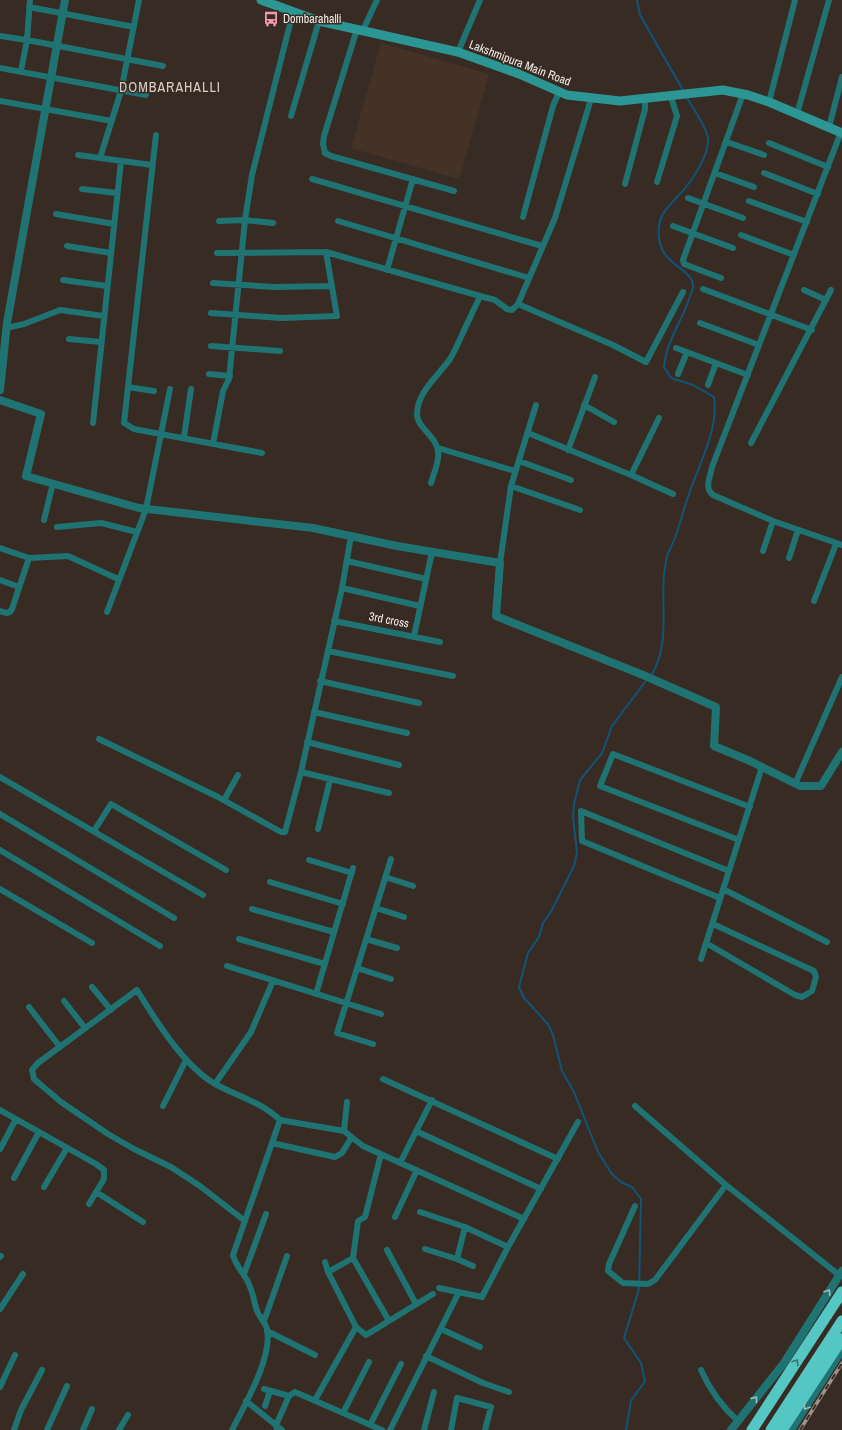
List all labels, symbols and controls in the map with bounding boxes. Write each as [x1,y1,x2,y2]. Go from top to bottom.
bus stop icon: Dombarahalli [262,10,280,28]
place label: Dombarahalli [283,11,342,27]
street label: Lakshmipura Main Road [467,36,573,90]
district label: DOMBARAHALLI [119,78,221,96]
street label: 3rd cross [368,608,410,632]
one-way arrow [823,1289,831,1296]
one-way arrow [791,1359,799,1366]
one-way arrow [750,1397,757,1404]
one-way arrow [804,1403,811,1410]

